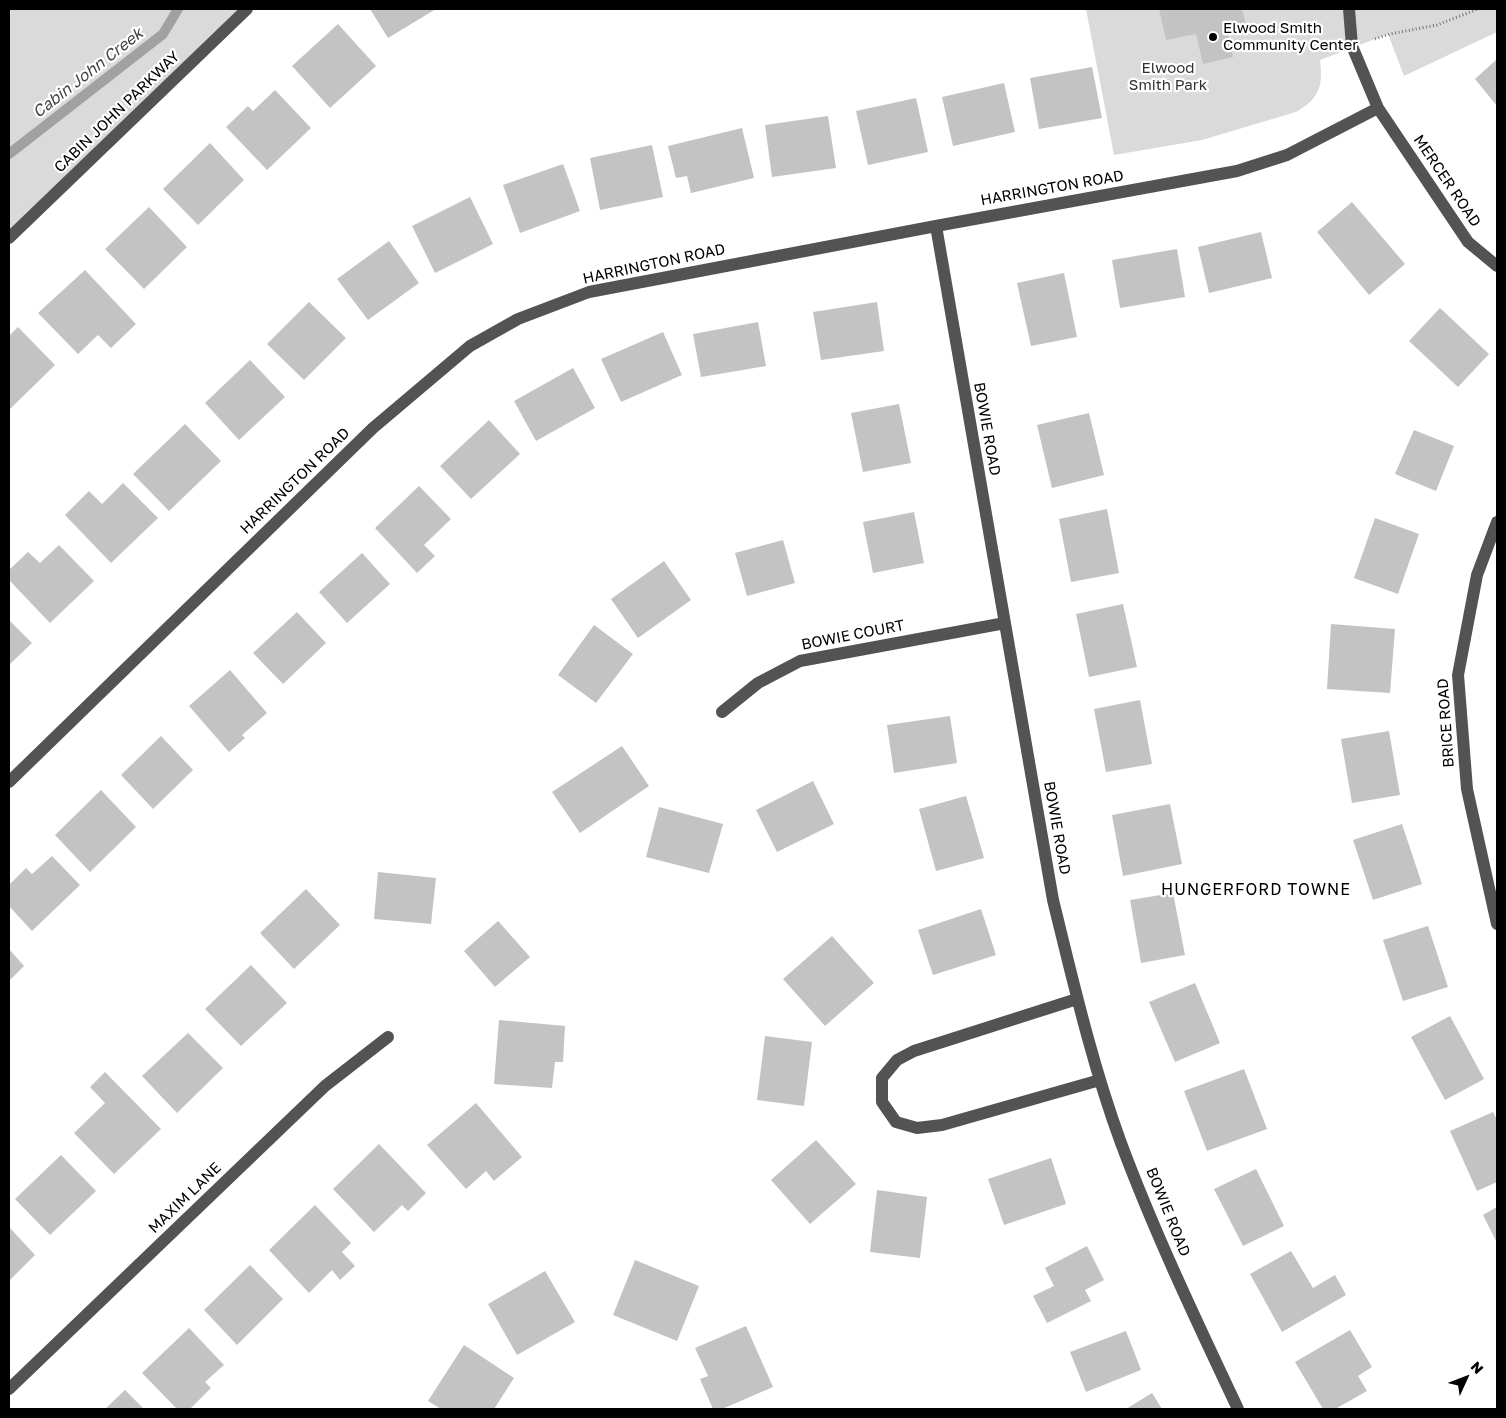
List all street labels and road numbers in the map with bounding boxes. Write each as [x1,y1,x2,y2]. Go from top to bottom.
street label: CABIN JOHN PARKWAY [51,48,183,176]
street label: MERCER ROAD [1410,132,1484,230]
street label: HARRINGTON ROAD [979,167,1125,209]
street label: HARRINGTON ROAD [581,240,727,288]
street label: BOWIE ROAD [970,381,1004,477]
street label: HARRINGTON ROAD [237,424,353,538]
street label: BOWIE COURT [800,616,906,654]
street label: BRICE ROAD [1434,678,1458,768]
street label: BOWIE ROAD [1040,780,1074,876]
street label: MAXIM LANE [145,1159,225,1237]
street label: BOWIE ROAD [1142,1165,1194,1259]

